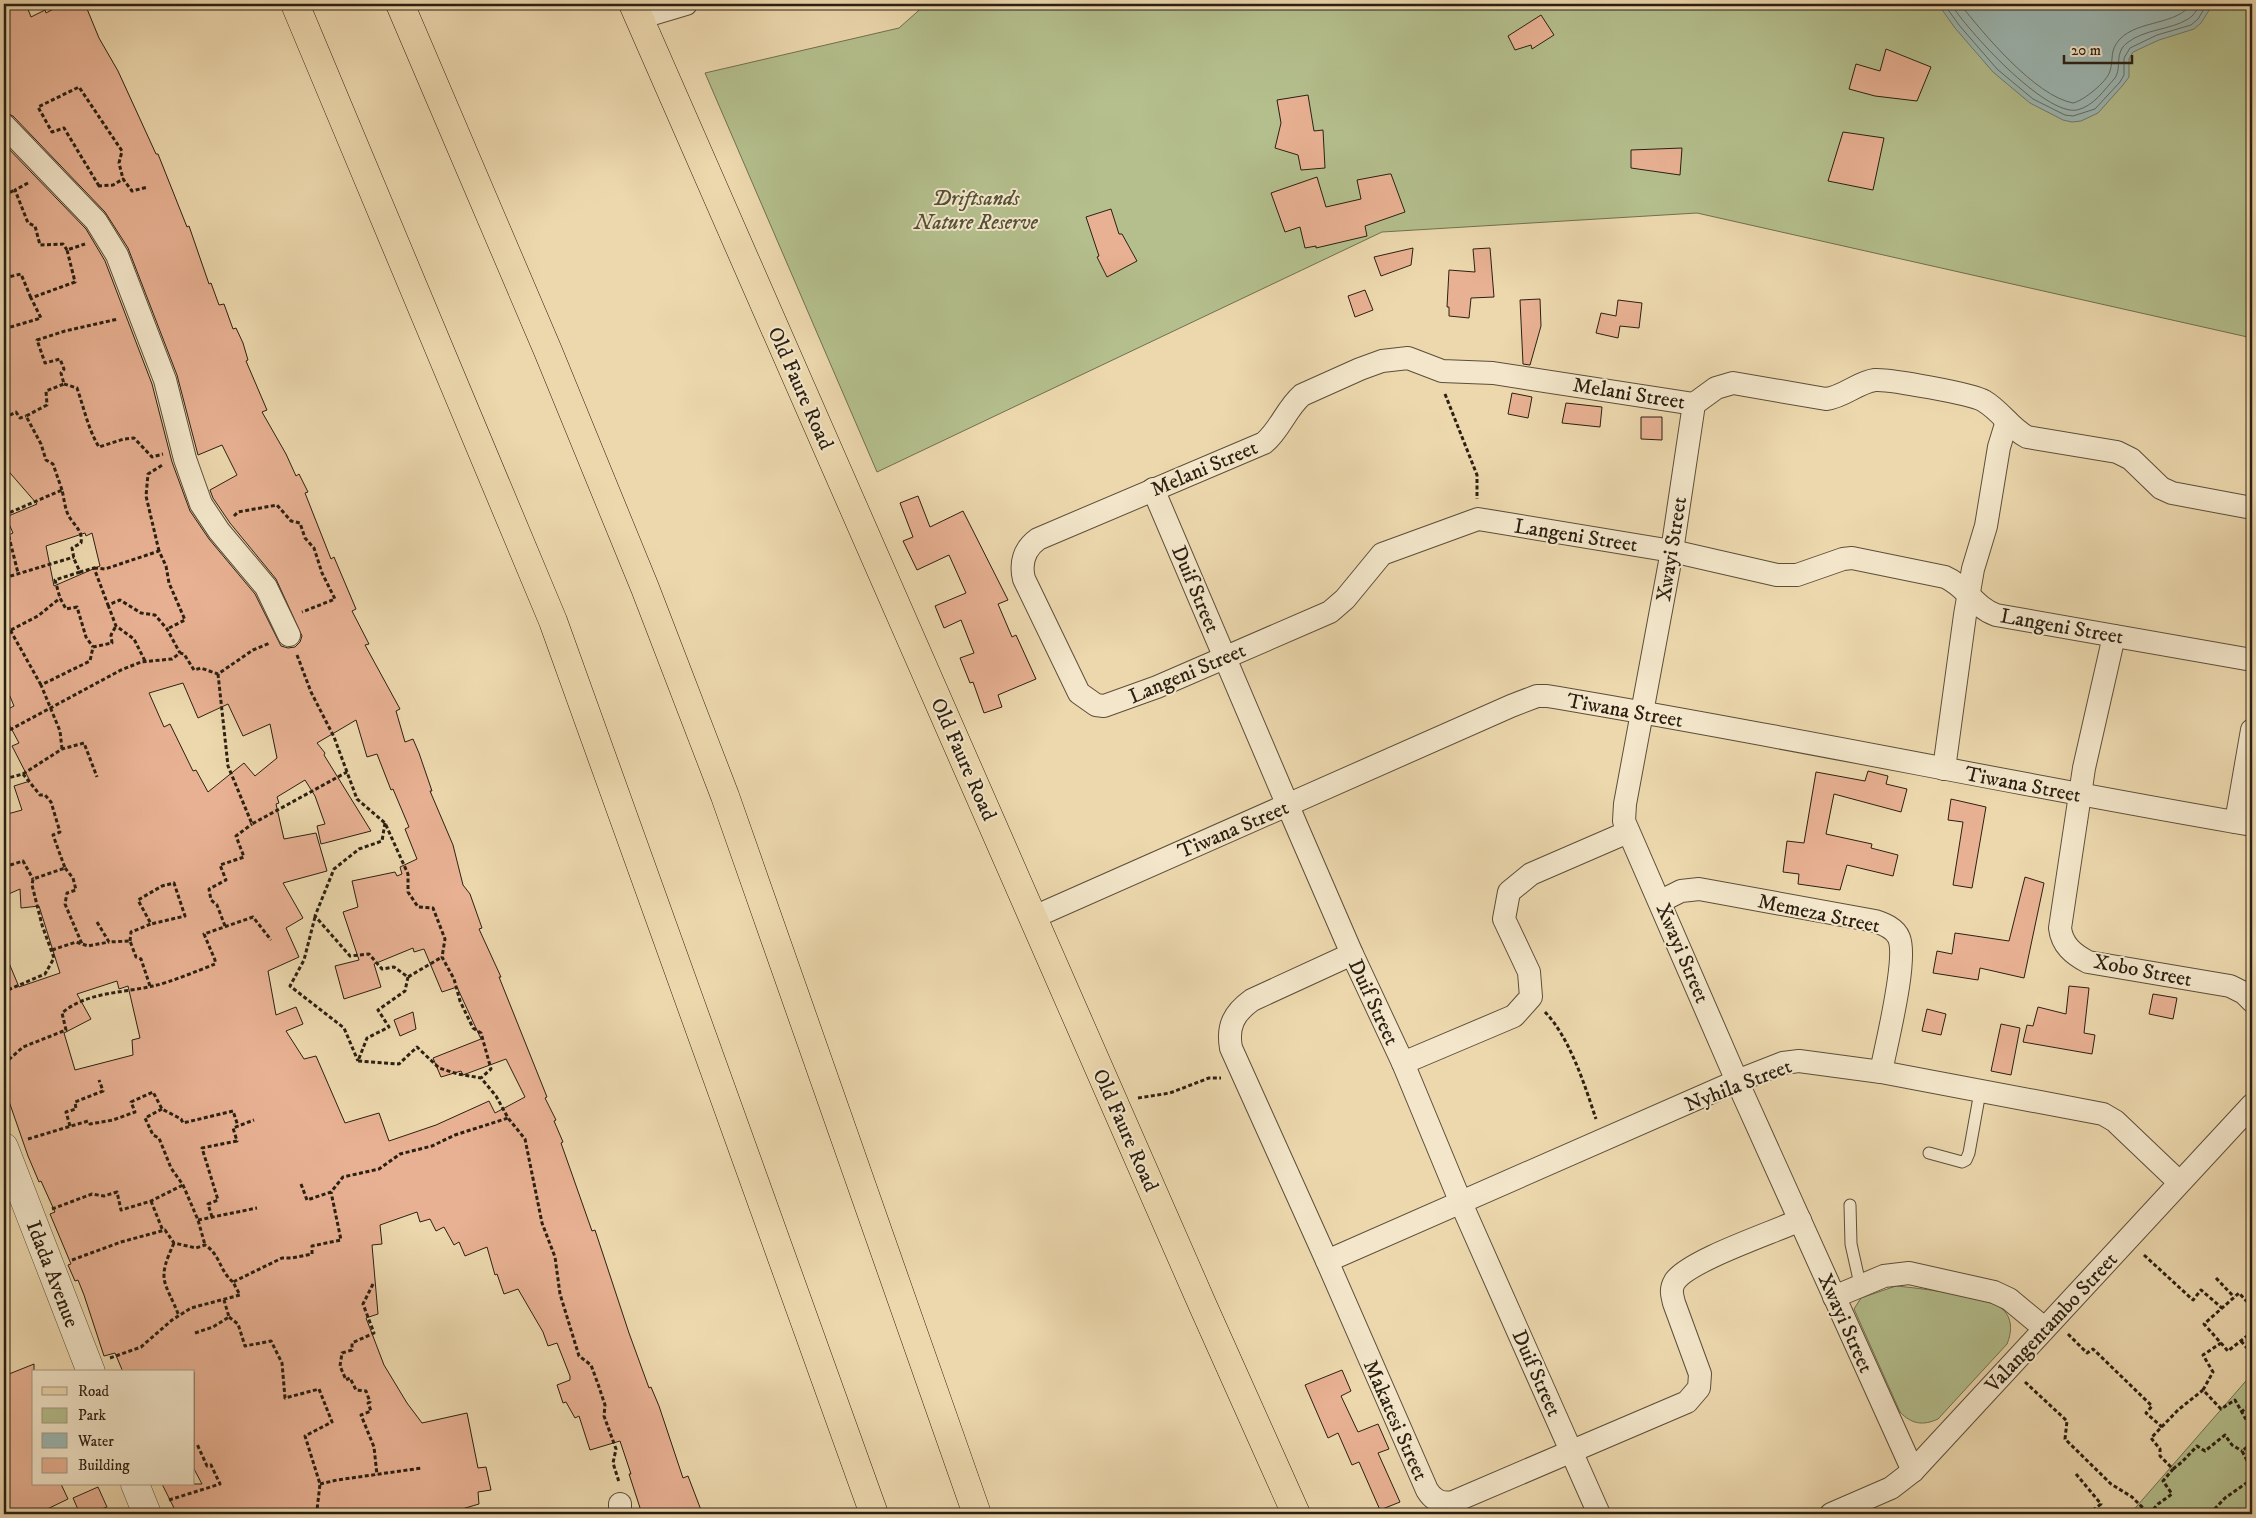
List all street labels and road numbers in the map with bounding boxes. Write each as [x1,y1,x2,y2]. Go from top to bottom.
street label: Old Faure Road [761,323,839,454]
street label: Melani Street [1571,372,1687,416]
street label: Melani Street [1147,435,1262,503]
street label: Xwayi Street [1651,495,1693,603]
street label: Langeni Street [1512,513,1640,559]
street label: Duif Street [1165,542,1225,637]
street label: Langeni Street [1998,603,2126,651]
street label: Langeni Street [1125,638,1250,710]
street label: Tiwana Street [1565,688,1685,734]
street label: Old Faure Road [924,694,1002,825]
street label: Tiwana Street [1963,761,2083,809]
street label: Tiwana Street [1174,795,1293,865]
street label: Memeza Street [1755,888,1882,940]
street label: Xwayi Street [1649,900,1715,1007]
street label: Xobo Street [2092,949,2194,993]
street label: Duif Street [1342,955,1404,1050]
street label: Nyhila Street [1681,1054,1796,1118]
street label: Old Faure Road [1086,1065,1164,1196]
street label: Idada Avenue [20,1217,84,1332]
street label: Valangentambo Street [1979,1247,2124,1399]
street label: Xwayi Street [1812,1270,1879,1377]
street label: Duif Street [1505,1326,1567,1421]
street label: Makatesi Street [1357,1356,1433,1485]

